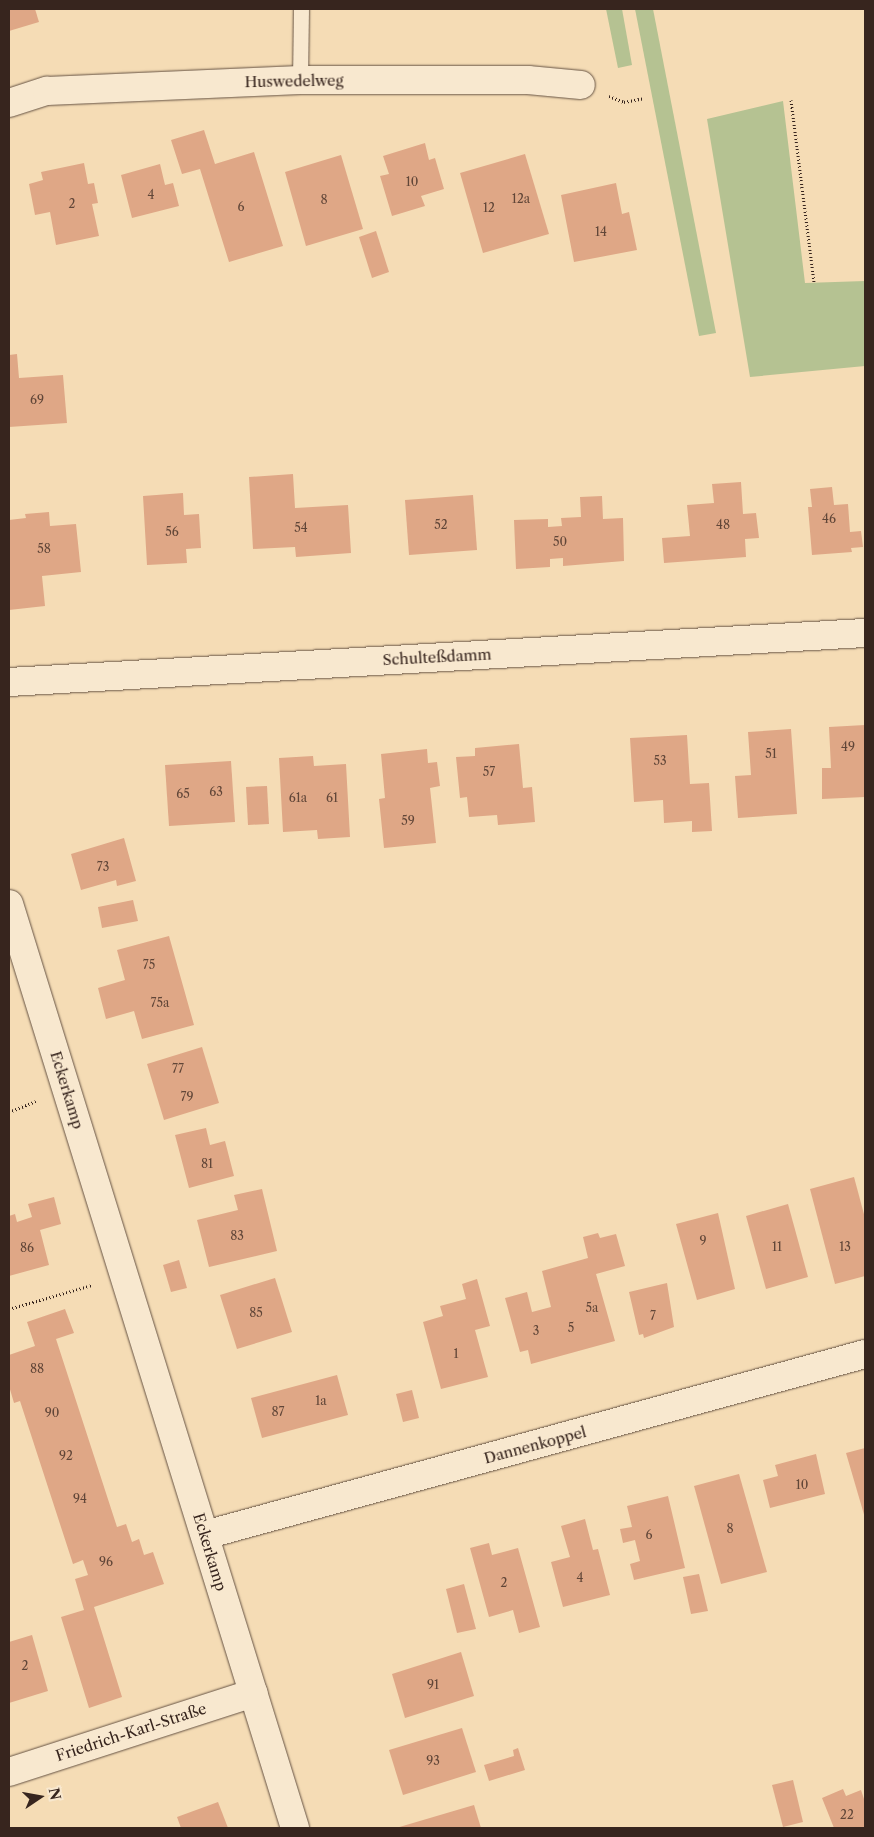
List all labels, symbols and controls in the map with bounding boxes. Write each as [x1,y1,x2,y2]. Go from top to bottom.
street label: Huswedelweg [244,71,344,91]
house number: 10 [406,175,418,189]
house number: 4 [148,188,154,202]
house number: 12a [512,192,530,206]
house number: 8 [320,193,328,207]
house number: 2 [69,197,75,211]
house number: 6 [237,200,245,214]
house number: 12 [483,201,495,215]
house number: 14 [595,225,607,239]
house number: 69 [30,393,44,407]
house number: 46 [822,512,836,526]
house number: 52 [434,518,448,532]
house number: 48 [716,518,730,532]
house number: 54 [294,521,308,535]
house number: 56 [165,525,179,539]
house number: 50 [553,535,567,549]
house number: 58 [37,542,51,556]
street label: Schulteßdamm [382,645,492,669]
house number: 49 [841,740,855,754]
house number: 51 [765,747,777,761]
house number: 53 [653,754,667,768]
house number: 57 [483,765,495,779]
house number: 63 [209,785,223,799]
house number: 65 [176,787,190,801]
house number: 61a [289,791,307,805]
house number: 61 [326,791,338,805]
house number: 59 [401,814,415,828]
house number: 73 [97,860,109,874]
house number: 75 [143,958,155,972]
house number: 75a [151,996,169,1010]
street label: Eckerkamp [47,1049,87,1131]
house number: 77 [172,1062,184,1076]
house number: 79 [181,1090,193,1104]
house number: 81 [201,1157,213,1171]
house number: 83 [230,1229,244,1243]
house number: 9 [699,1234,707,1248]
house number: 11 [772,1240,782,1254]
house number: 13 [839,1240,851,1254]
house number: 86 [20,1241,34,1255]
house number: 5a [586,1301,598,1315]
house number: 85 [249,1306,263,1320]
house number: 7 [650,1309,656,1323]
house number: 5 [568,1321,574,1335]
house number: 3 [533,1324,539,1338]
house number: 1 [453,1347,459,1361]
house number: 88 [30,1362,44,1376]
house number: 1a [315,1394,327,1408]
house number: 87 [271,1405,285,1419]
house number: 90 [45,1406,59,1420]
street label: Dannenkoppel [482,1423,588,1467]
house number: 92 [59,1449,73,1463]
house number: 10 [796,1478,808,1492]
house number: 94 [73,1492,87,1506]
street label: Eckerkamp [190,1511,230,1593]
house number: 8 [726,1522,734,1536]
house number: 6 [645,1528,653,1542]
house number: 96 [99,1555,113,1569]
house number: 4 [577,1571,583,1585]
house number: 2 [501,1576,507,1590]
house number: 2 [22,1659,28,1673]
house number: 91 [427,1678,439,1692]
street label: Friedrich-Karl-Straße [53,1699,209,1765]
house number: 93 [426,1754,440,1768]
north arrow [15,1772,65,1822]
text: N [45,1786,65,1802]
house number: 22 [840,1808,854,1822]

